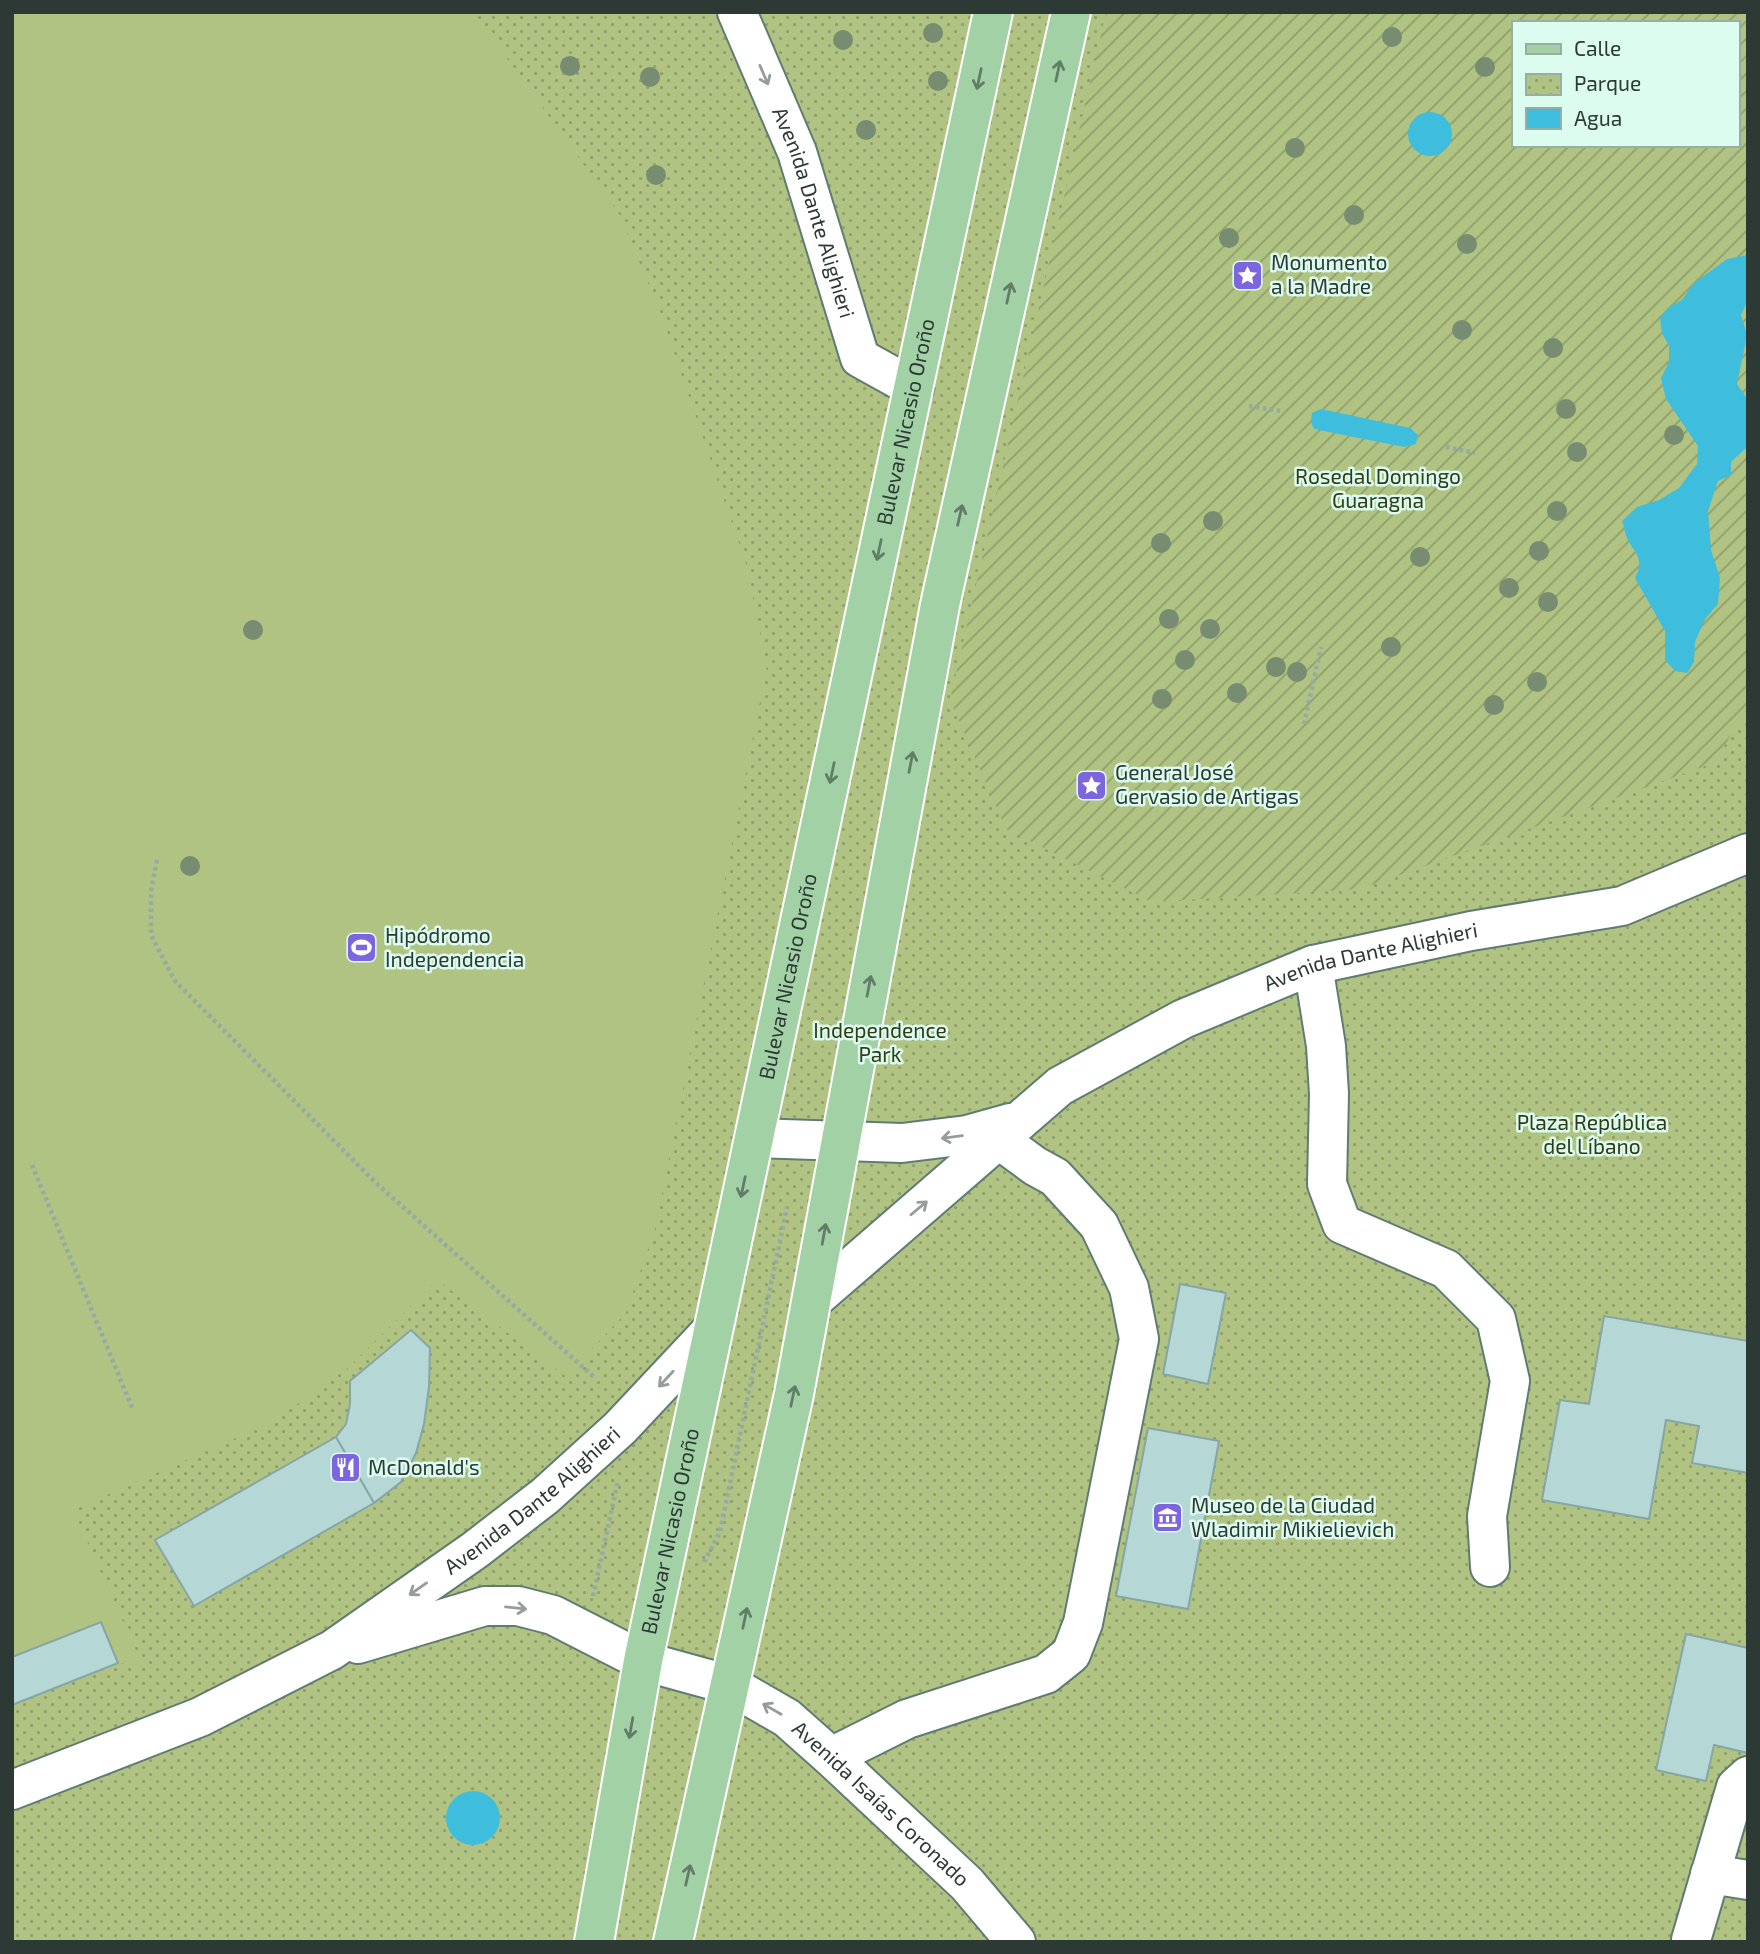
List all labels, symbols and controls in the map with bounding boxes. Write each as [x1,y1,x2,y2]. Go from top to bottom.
legend [1512,21,1739,147]
text: Calle [1574,35,1621,60]
one-way arrow [1052,60,1065,83]
one-way arrow [758,64,771,85]
one-way arrow [972,67,986,90]
text: Parque [1574,70,1641,95]
street label: Avenida Dante Alighieri [768,103,861,321]
text: Agua [1574,105,1622,130]
place label: Monumento a la Madre [1271,249,1387,298]
place icon: Monumento a la Madre [1231,258,1265,292]
one-way arrow [1003,282,1016,305]
street label: Bulevar Nicasio Oroño [870,316,939,527]
park label: Rosedal Domingo Guaragna [1295,463,1461,512]
one-way arrow [954,504,968,527]
one-way arrow [872,538,885,561]
one-way arrow [905,751,918,774]
place label: General José Gervasio de Artigas [1115,759,1299,808]
one-way arrow [824,761,838,784]
place icon: General José Gervasio de Artigas [1075,768,1109,802]
street label: Bulevar Nicasio Oroño [753,871,821,1082]
street label: Avenida Dante Alighieri [1259,916,1479,995]
place label: Hipódromo Independencia [385,922,524,971]
sports icon: Hipódromo Independencia [345,931,379,965]
one-way arrow [863,975,877,998]
park label: Independence Park [813,1017,947,1066]
park label: Plaza República del Líbano [1517,1109,1667,1158]
one-way arrow [942,1130,964,1143]
one-way arrow [736,1175,750,1198]
one-way arrow [910,1201,928,1216]
one-way arrow [818,1223,831,1246]
one-way arrow [658,1370,675,1387]
one-way arrow [787,1385,801,1408]
street label: Avenida Dante Alighieri [439,1420,625,1579]
street label: Bulevar Nicasio Oroño [635,1425,703,1636]
restaurant icon: McDonald's [328,1451,362,1485]
place label: McDonald's [368,1454,480,1479]
place label: Museo de la Ciudad Wladimir Mikielievich [1191,1492,1394,1541]
museum icon: Museo de la Ciudad Wladimir Mikielievich [1151,1501,1185,1535]
one-way arrow [409,1582,428,1596]
one-way arrow [504,1601,527,1614]
one-way arrow [738,1607,752,1630]
one-way arrow [763,1702,783,1716]
street label: Avenida Isaías Coronado [788,1715,975,1891]
one-way arrow [624,1716,638,1739]
one-way arrow [682,1864,695,1887]

